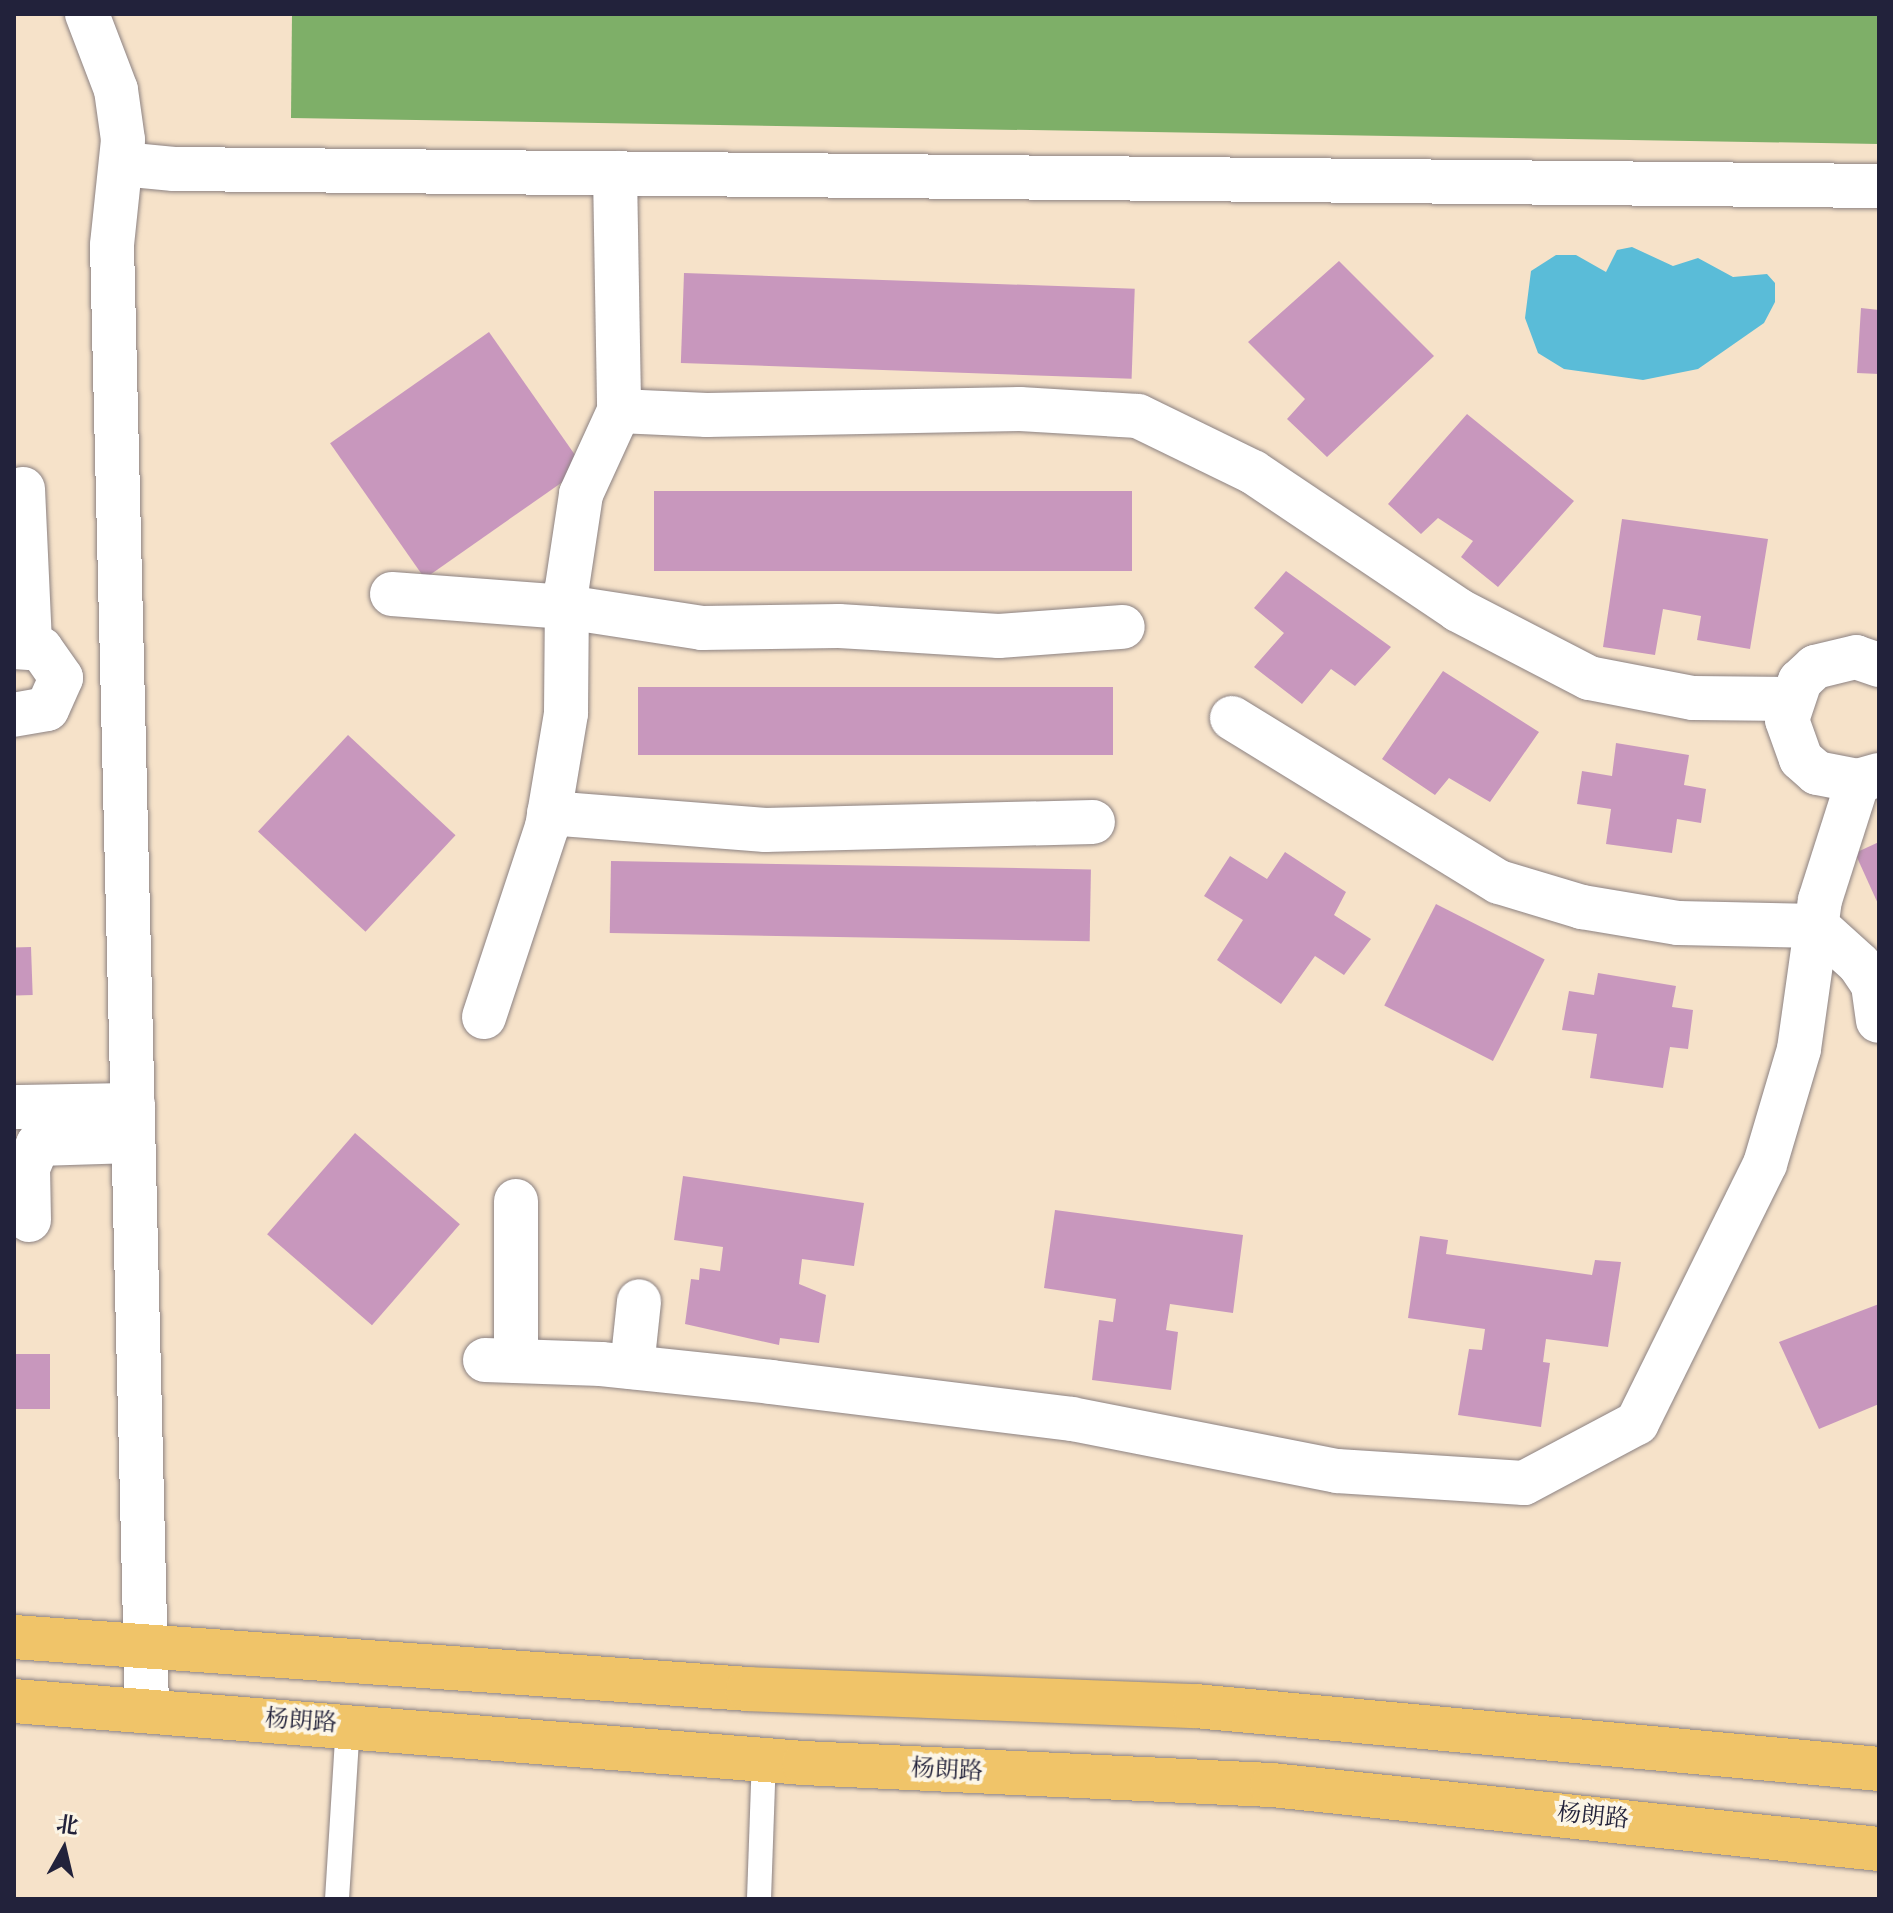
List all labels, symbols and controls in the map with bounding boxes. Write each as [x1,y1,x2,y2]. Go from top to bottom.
street label: 杨朗路 [264,1704,338,1738]
street label: 杨朗路 [910,1754,984,1786]
street label: 杨朗路 [1556,1798,1630,1834]
north arrow [24,1809,104,1889]
text: 北 [54,1809,80,1842]

